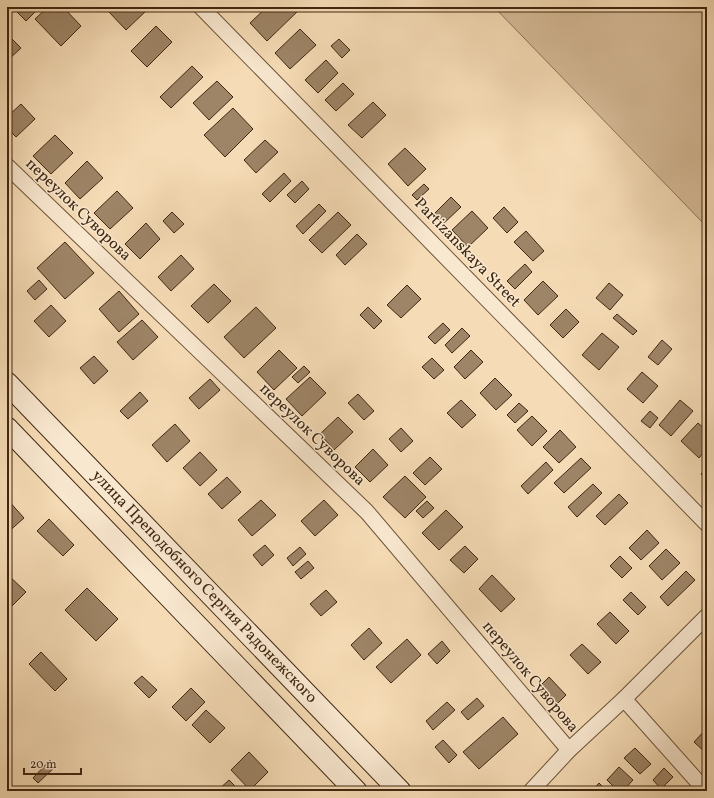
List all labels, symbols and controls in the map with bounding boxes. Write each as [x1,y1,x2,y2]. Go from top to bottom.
street label: переулок Суворова [20,154,136,266]
street label: Partizanskaya Street [409,193,525,313]
street label: переулок Суворова [254,379,370,491]
street label: улица Преподобного Сергия Радонежского [86,466,322,708]
street label: переулок Суворова [477,616,583,738]
scale bar [24,750,81,776]
text: 20 m [30,757,57,773]

